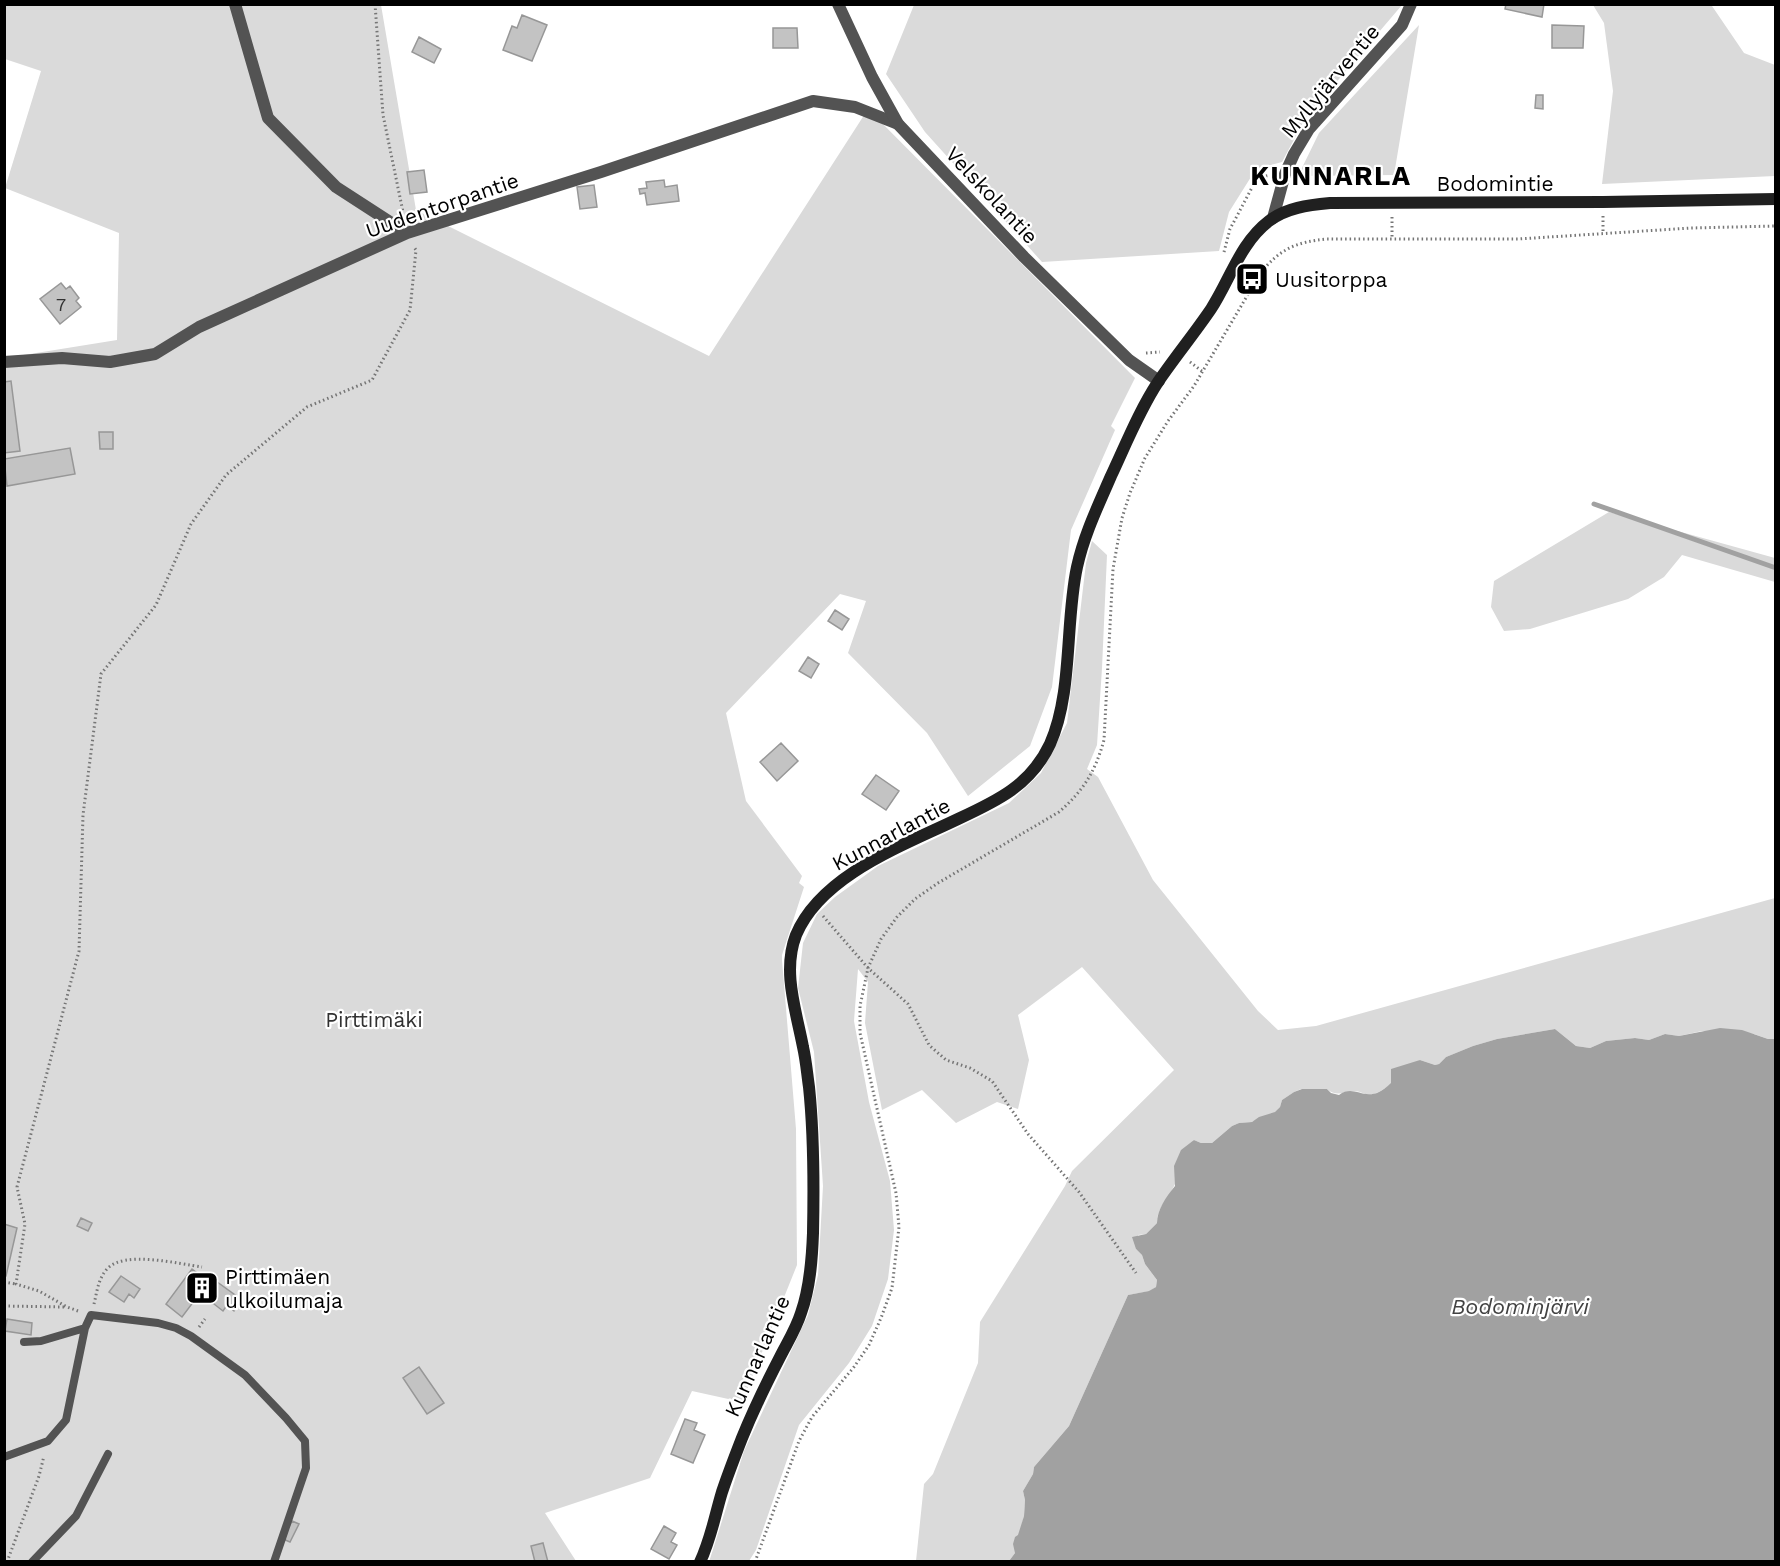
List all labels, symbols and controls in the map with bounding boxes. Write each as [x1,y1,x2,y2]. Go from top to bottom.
street label: Myllyjärventie [1275,19,1385,143]
street label: Velskolantie [941,141,1043,249]
district label: KUNNARLA [1250,160,1412,192]
street label: Uudentorpantie [362,167,522,243]
street label: Bodomintie [1436,171,1554,196]
bus stop icon: Uusitorppa [1234,261,1270,297]
place label: Uusitorppa [1275,267,1388,292]
house number: 7 [56,294,66,315]
street label: Kunnarlantie [828,792,954,876]
park label: Pirttimäki [325,1007,423,1032]
place label: Pirttimäen ulkoilumaja [225,1264,343,1313]
building icon: Pirttimäen ulkoilumaja [184,1270,220,1306]
street label: Kunnarlantie [719,1291,795,1421]
water label: Bodominjärvi [1451,1294,1590,1319]

